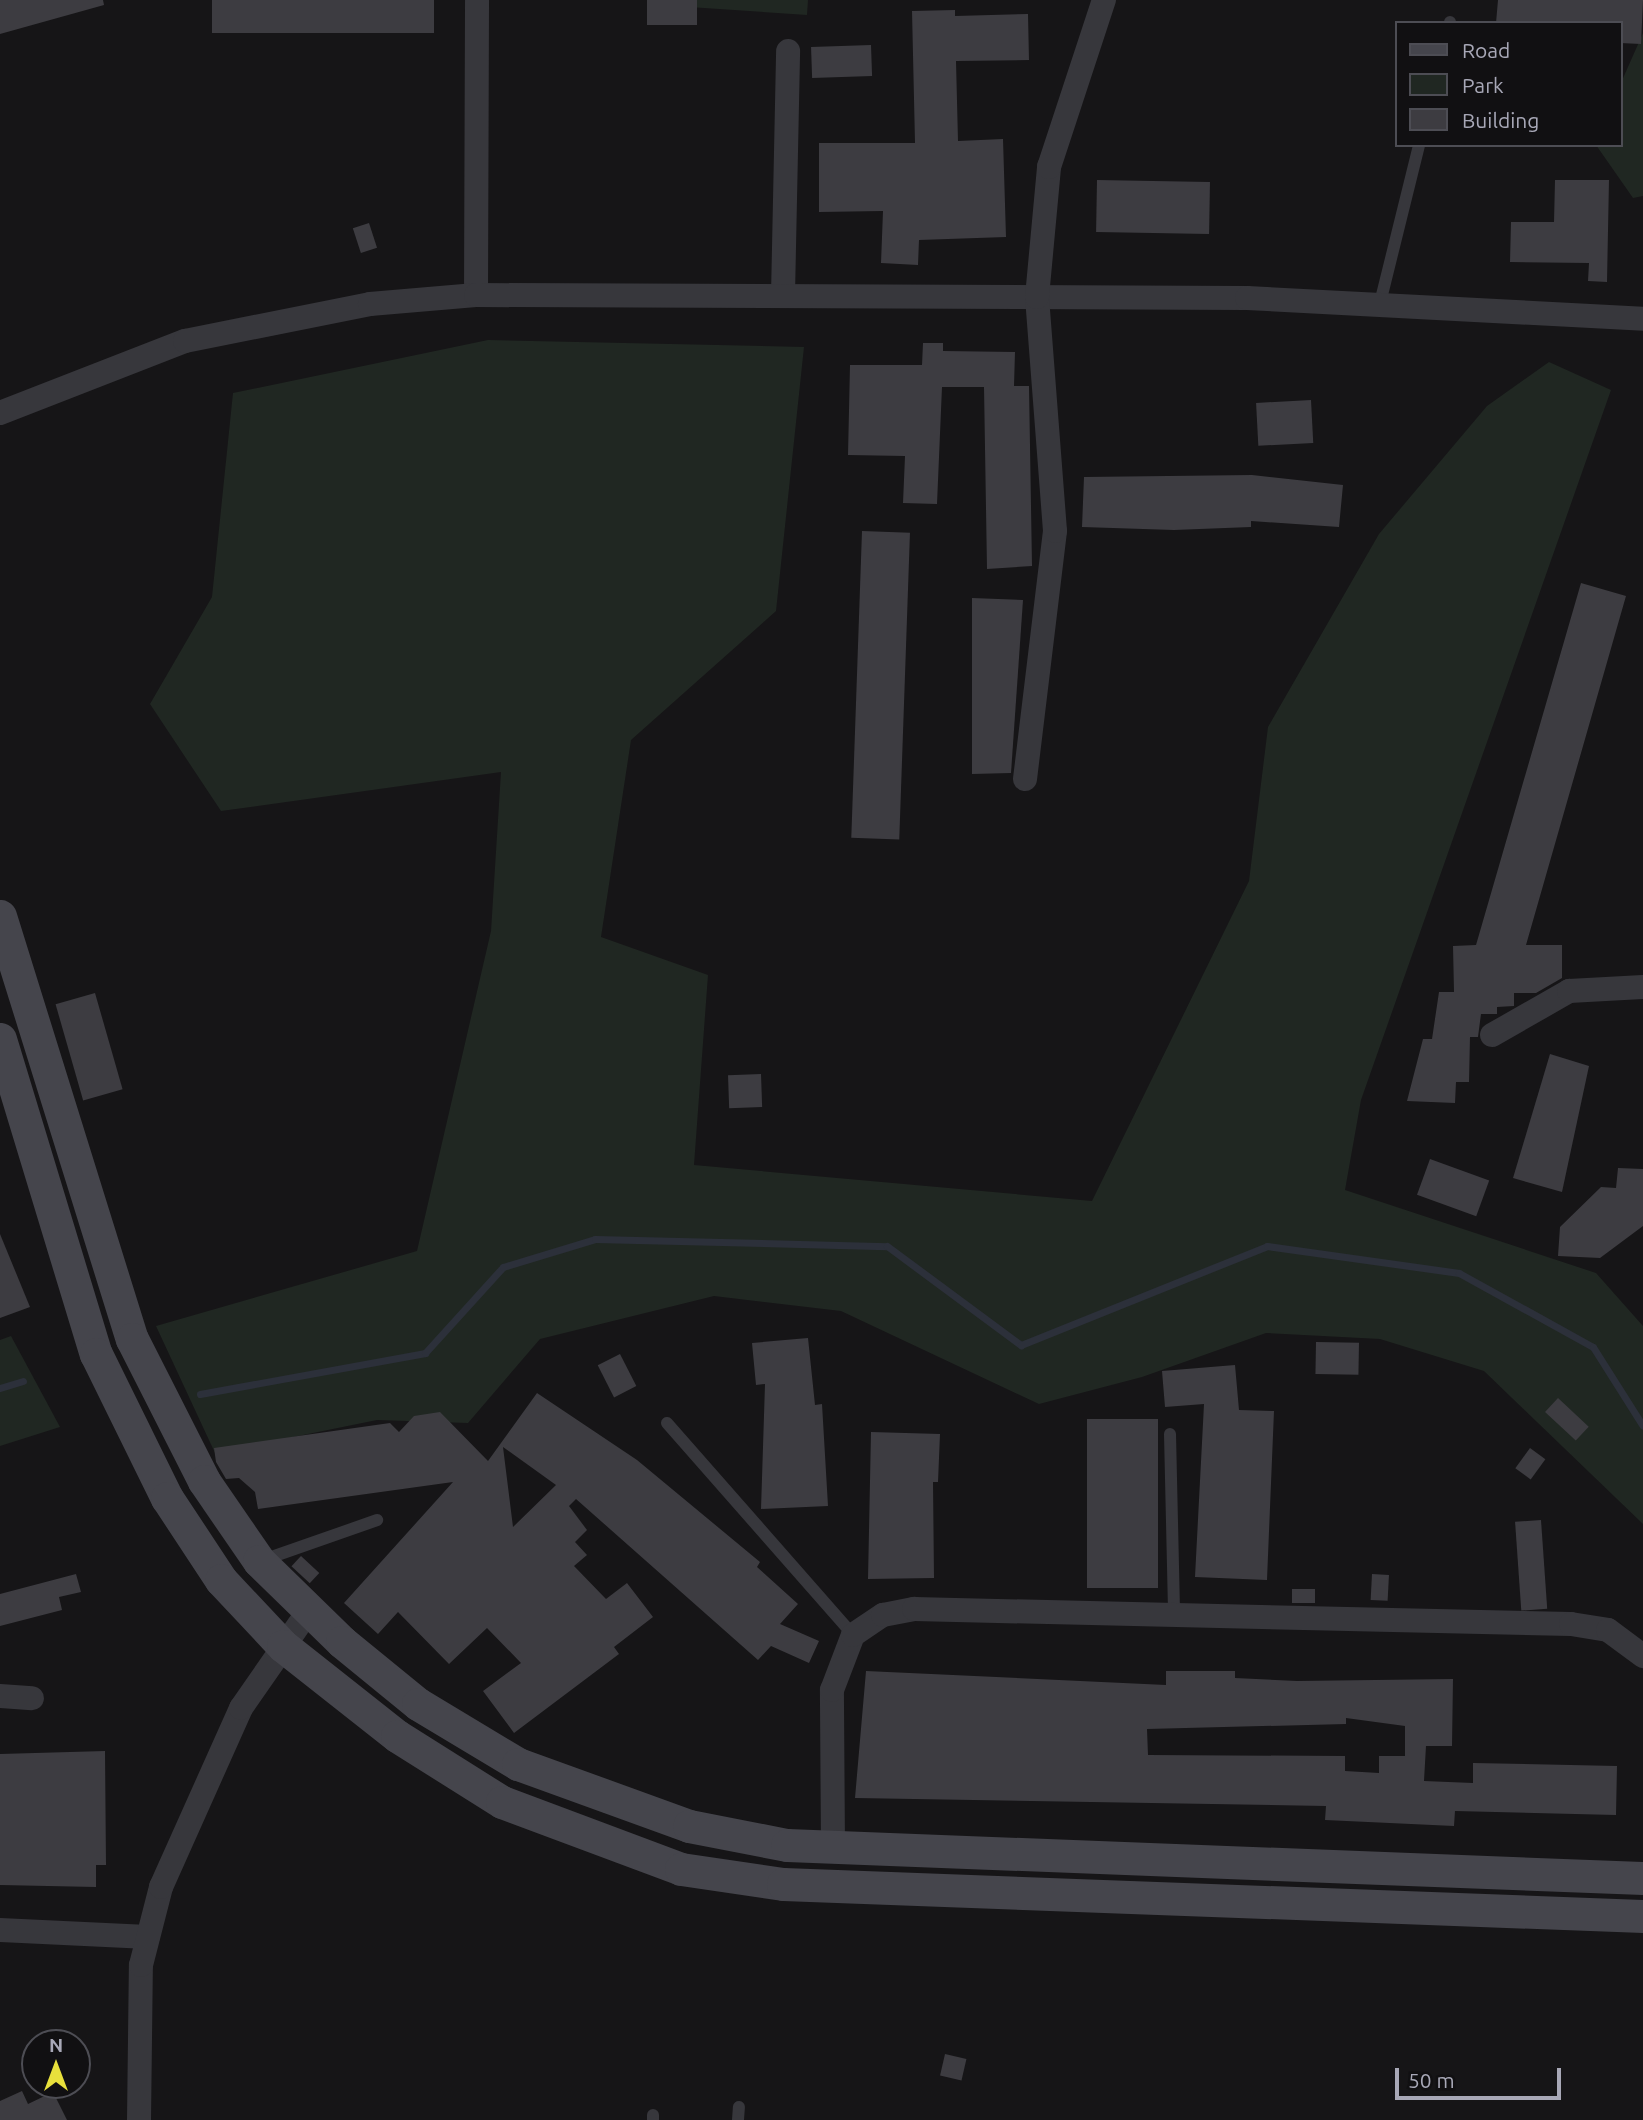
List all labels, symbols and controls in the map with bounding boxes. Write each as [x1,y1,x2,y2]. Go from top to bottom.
legend [1394,21,1622,147]
text: Road [1462,38,1510,62]
text: Park [1462,73,1504,97]
text: Building [1462,108,1539,132]
north arrow [21,2029,91,2099]
text: N [49,2034,63,2056]
scale bar [1398,2054,1564,2098]
text: 50 m [1408,2068,1455,2092]

